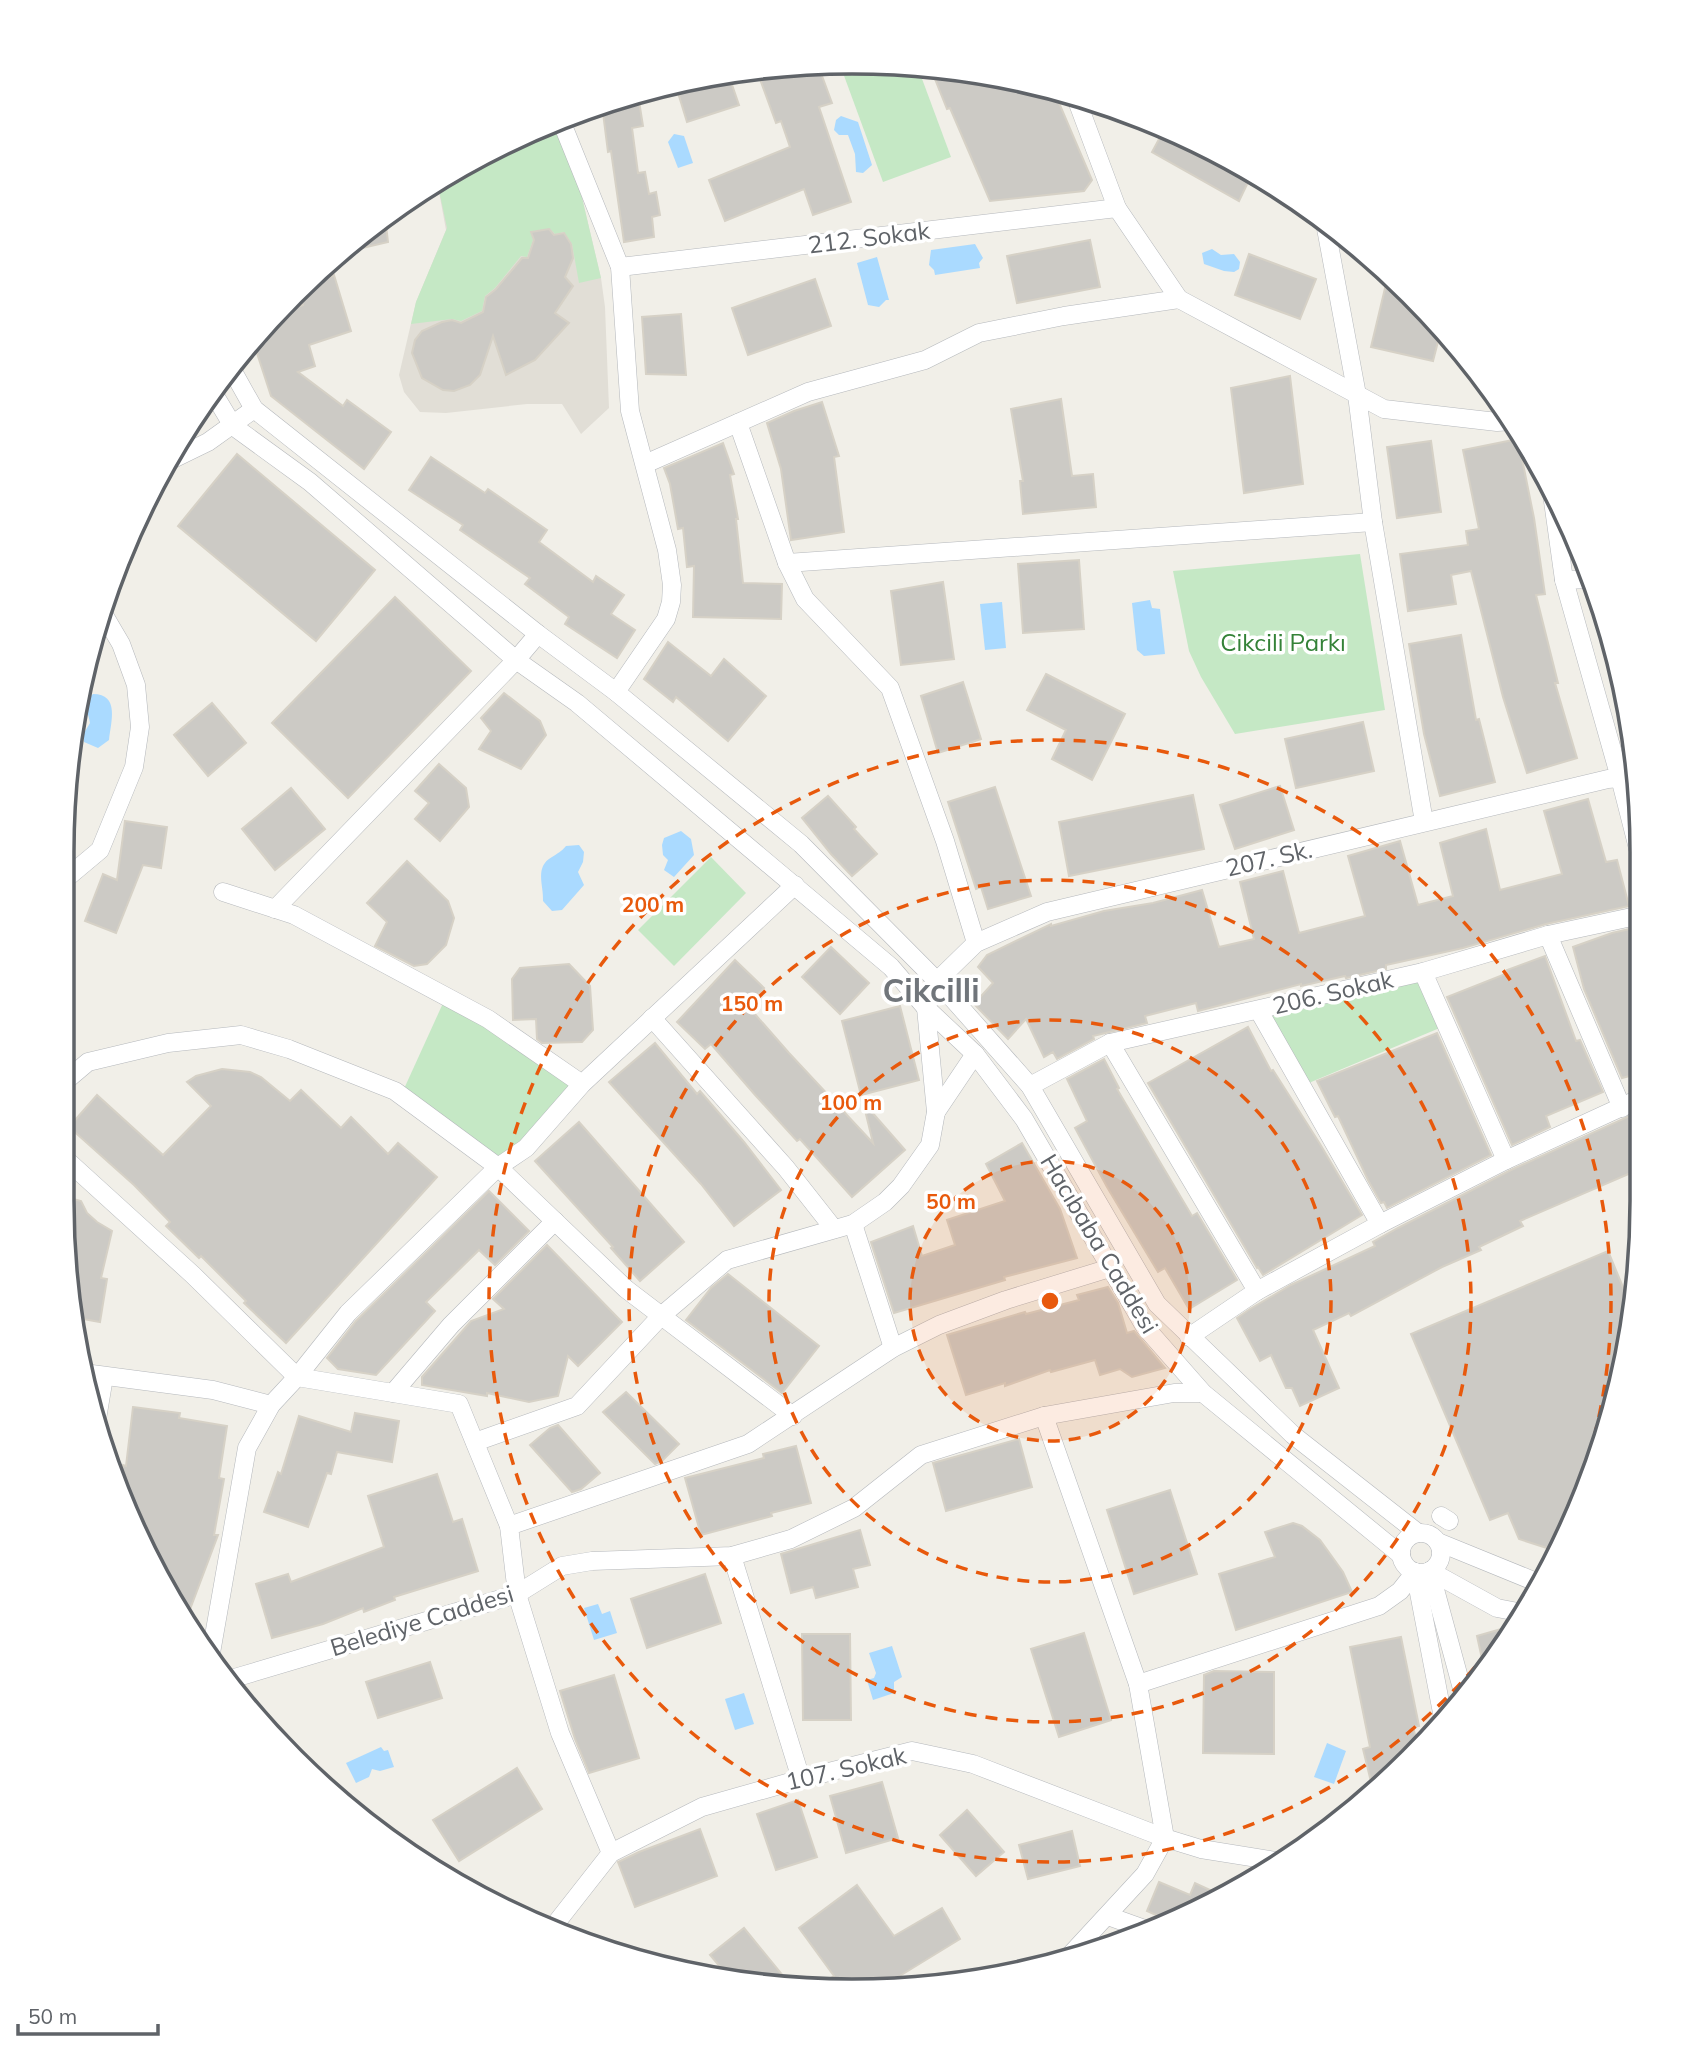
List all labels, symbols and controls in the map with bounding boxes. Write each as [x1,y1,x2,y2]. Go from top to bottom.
street label: 212. Sokak [806,215,932,259]
park label: Cikcili Parkı [1220,627,1346,657]
street label: 207. Sk. [1223,834,1315,883]
text: 200 m [622,891,684,917]
street label: 206. Sokak [1270,963,1396,1020]
district label: Cikcilli [882,970,980,1010]
text: 150 m [721,990,783,1016]
text: 100 m [820,1089,882,1115]
street label: Hacıbaba Caddesi [1034,1148,1165,1339]
text: 50 m [926,1188,976,1214]
centre of rings [1038,1289,1062,1313]
street label: Belediye Caddesi [326,1578,517,1662]
street label: 107. Sokak [783,1739,909,1796]
scale bar [18,1993,158,2037]
text: 50 m [28,2003,77,2029]

